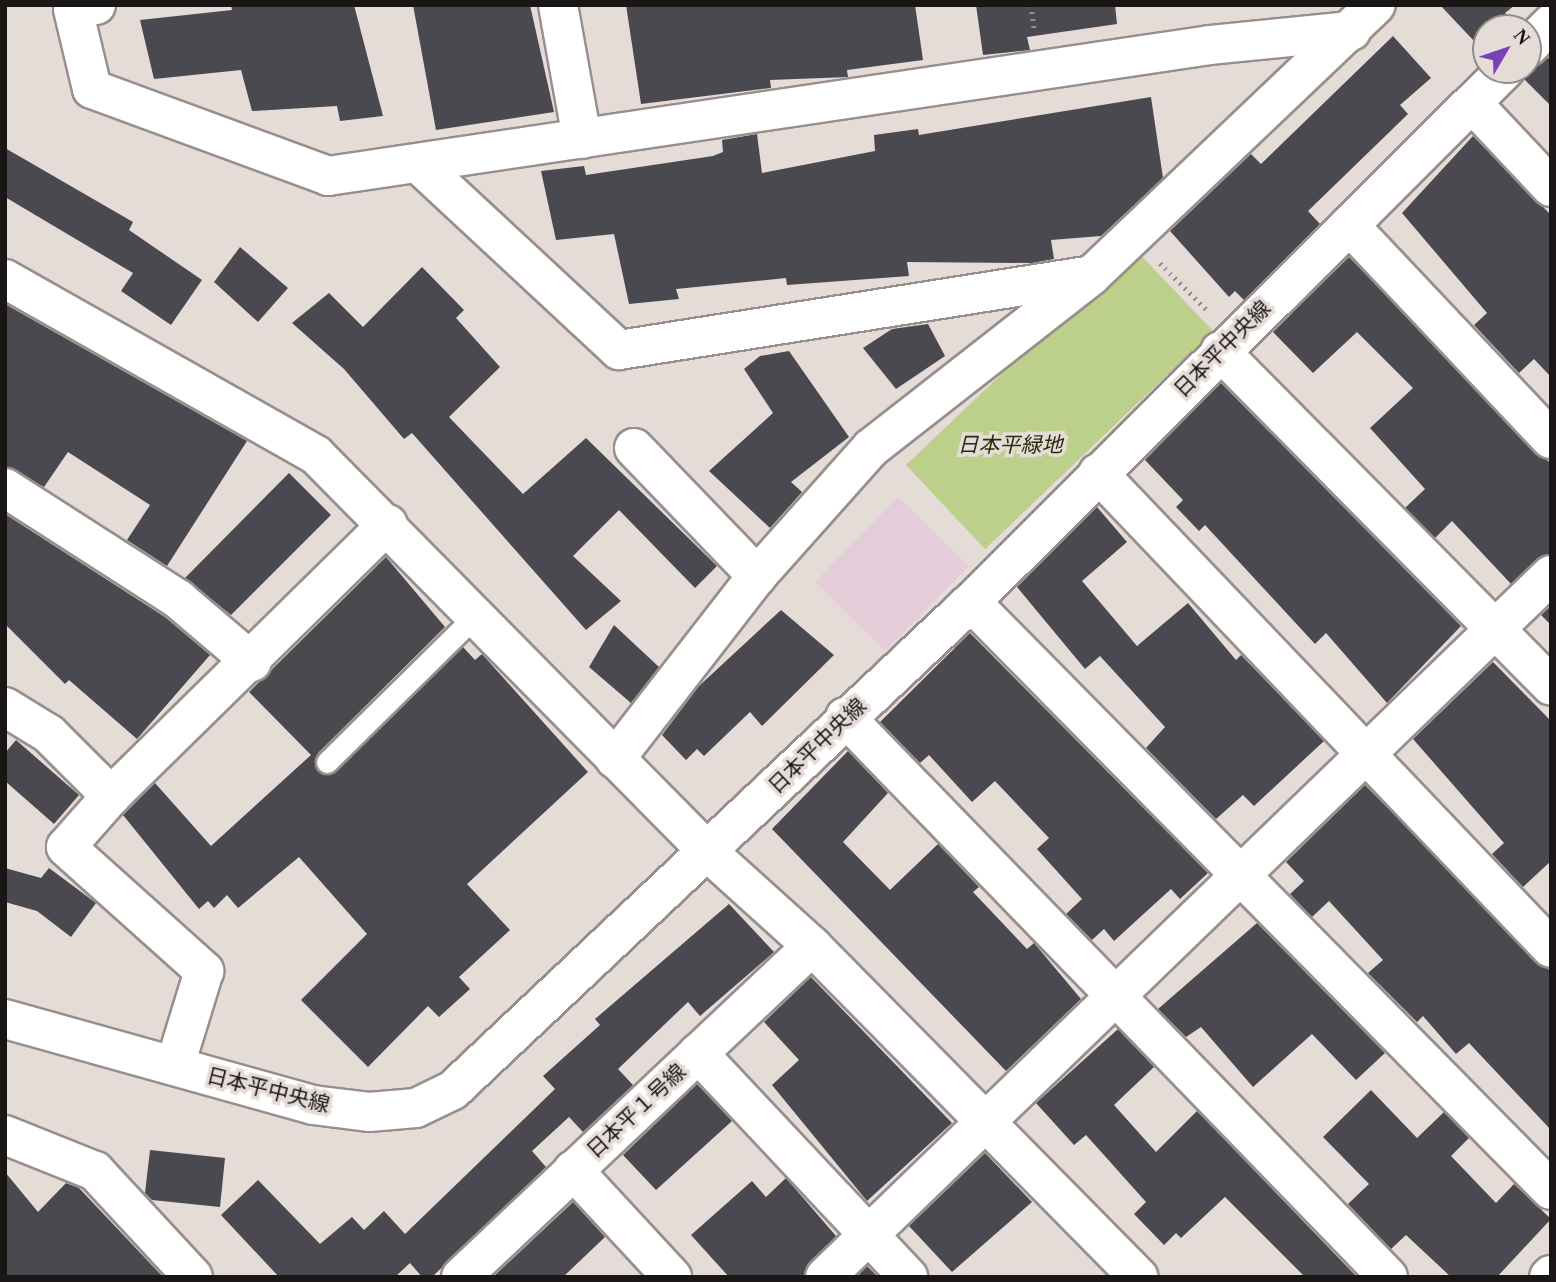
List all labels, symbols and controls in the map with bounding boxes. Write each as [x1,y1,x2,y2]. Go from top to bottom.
north arrow [1472,14,1542,84]
text: N [1510,25,1535,49]
street label: 日本平中央線 [1169,296,1275,402]
park label: 日本平緑地 [958,432,1062,458]
street label: 日本平中央線 [763,693,871,799]
street label: 日本平１号線 [581,1059,691,1163]
street label: 日本平中央線 [204,1063,332,1117]

